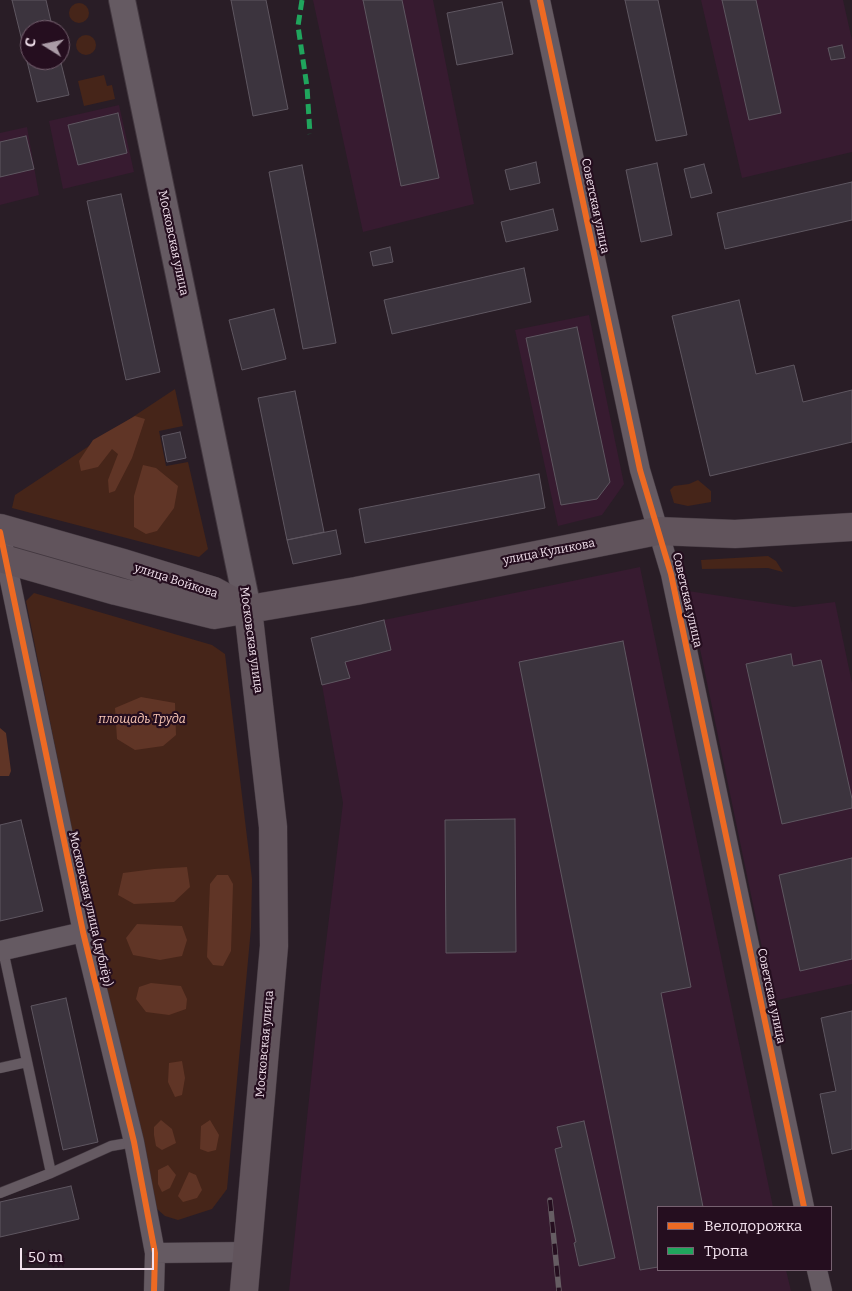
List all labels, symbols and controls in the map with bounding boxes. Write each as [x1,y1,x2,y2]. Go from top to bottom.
north arrow [20,20,70,70]
text: С [22,37,40,48]
street label: Советская улица [578,157,612,255]
street label: Московская улица [155,189,191,297]
street label: улица Куликова [502,536,596,568]
street label: Советская улица [669,551,705,649]
street label: улица Войкова [132,561,220,601]
street label: Московская улица [236,586,266,694]
park label: площадь Труда [98,713,186,727]
street label: Московская улица (дублёр) [65,830,115,988]
street label: Советская улица [754,947,788,1045]
street label: Московская улица [253,990,277,1098]
legend [657,1206,832,1271]
text: Велодорожка [704,1217,802,1235]
scale bar [22,1238,156,1270]
text: Тропа [704,1242,748,1260]
text: 50 m [28,1248,63,1266]

